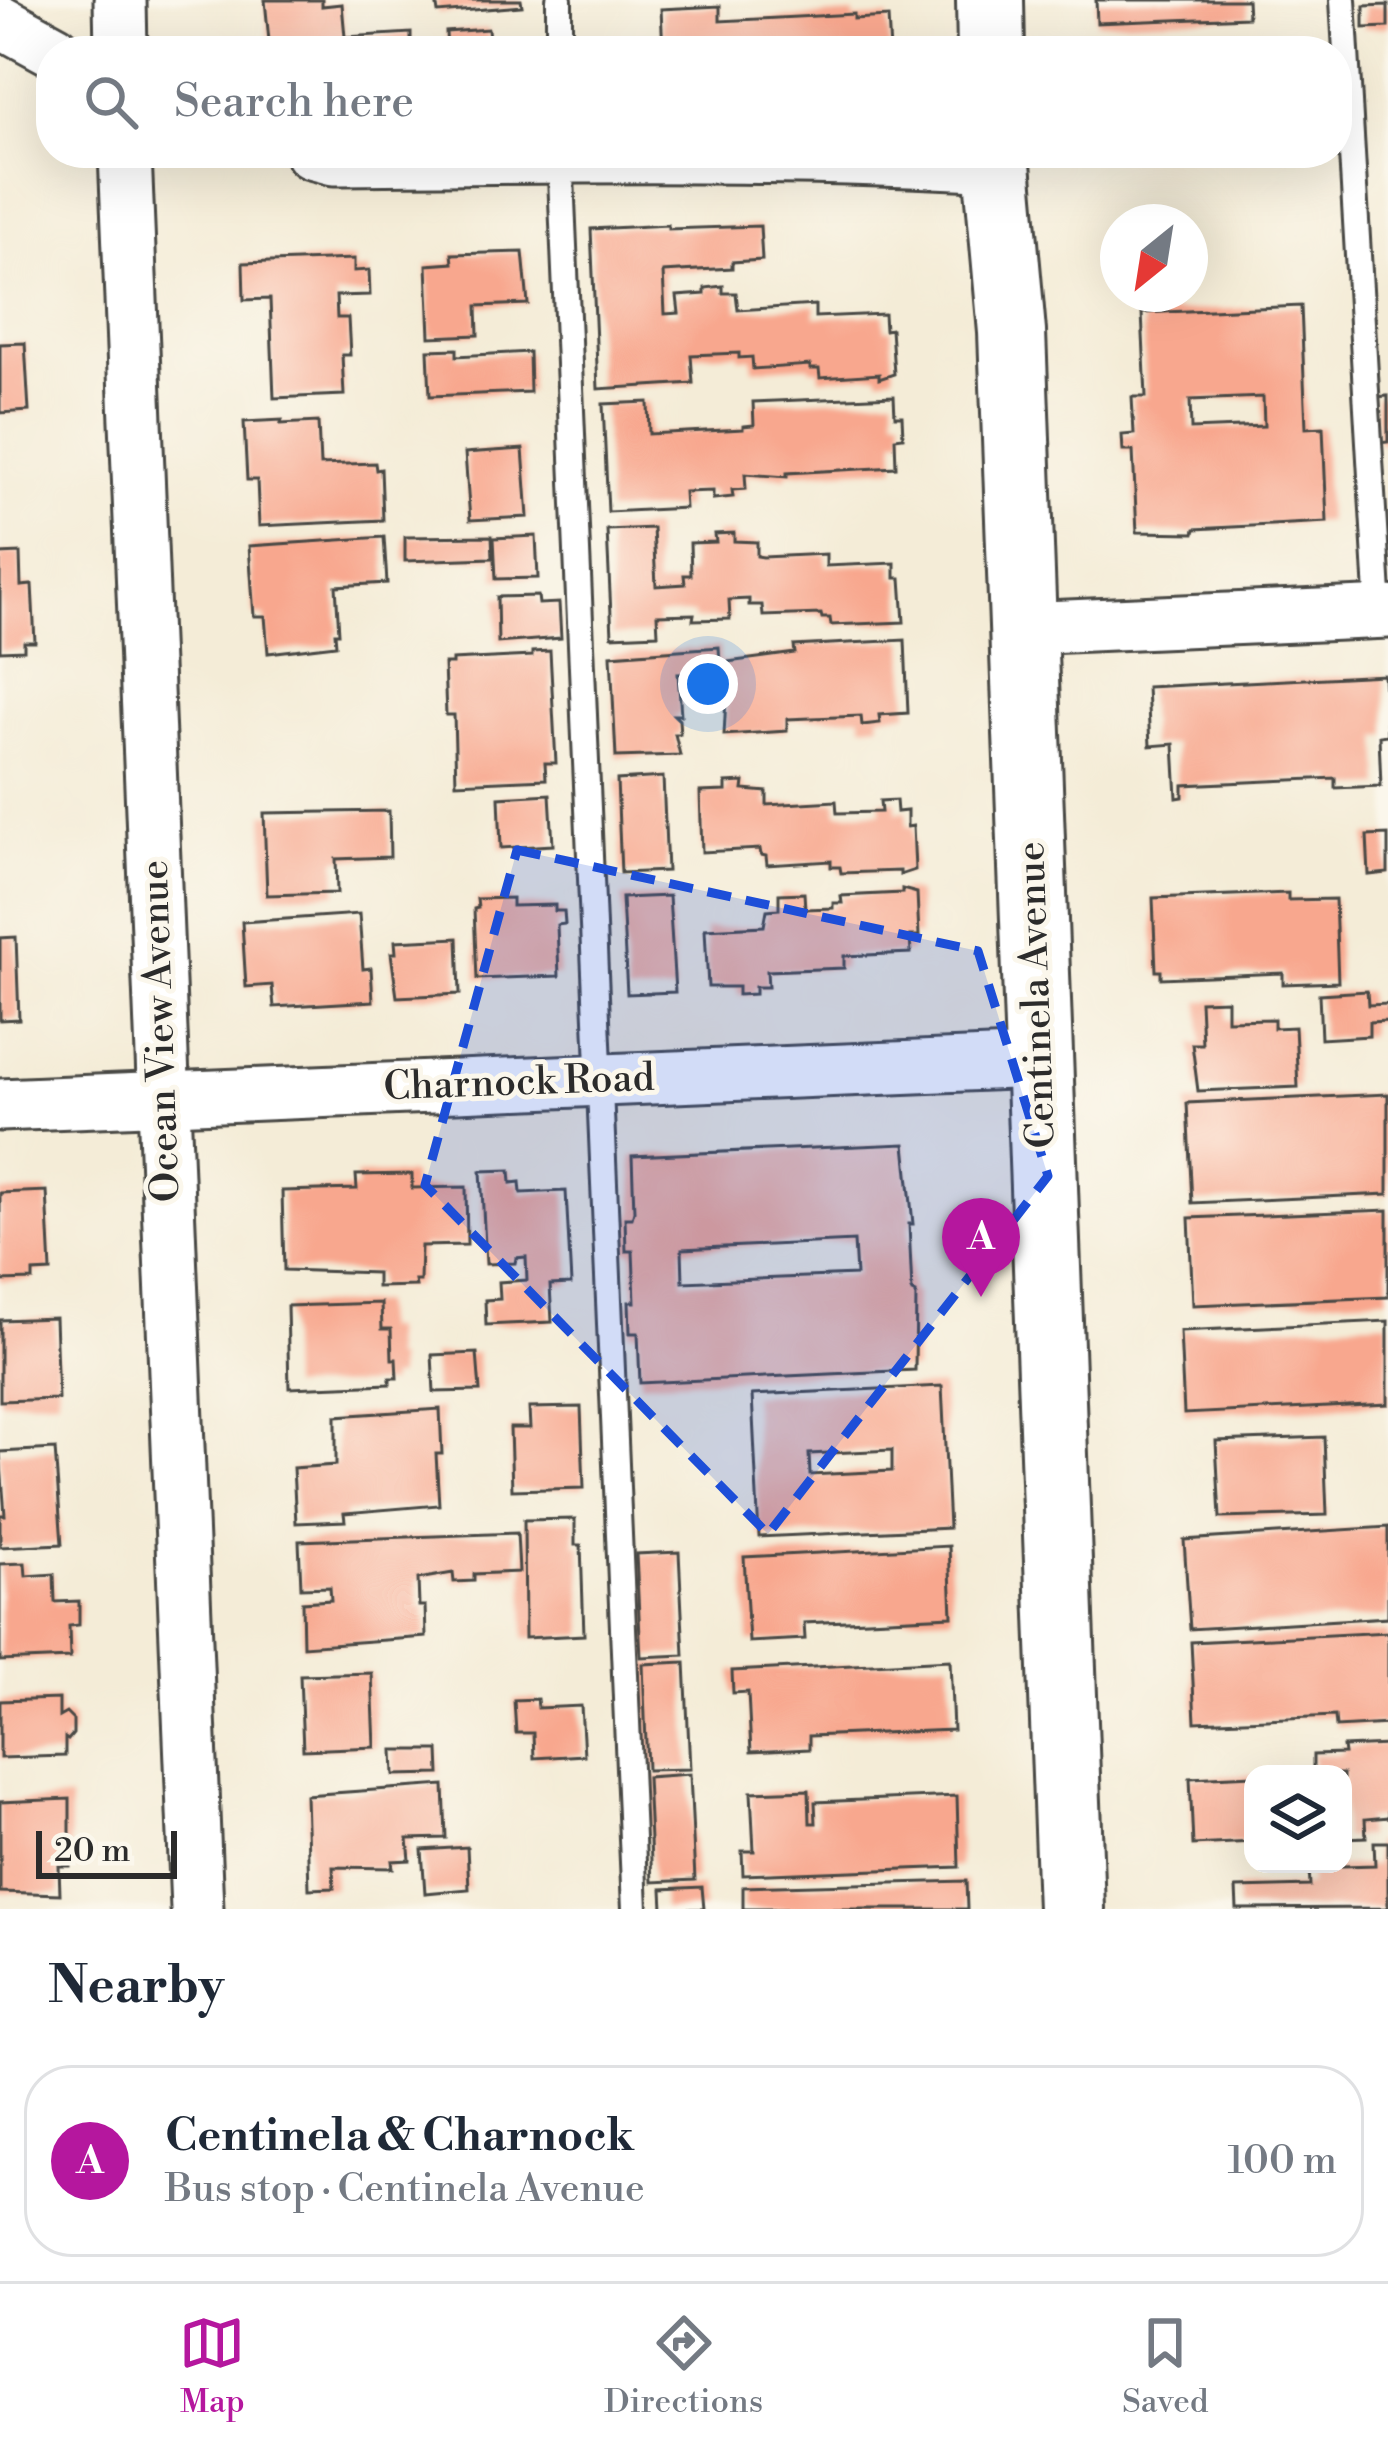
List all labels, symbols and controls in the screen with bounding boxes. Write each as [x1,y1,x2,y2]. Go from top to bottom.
search box [36,36,1352,168]
icon: search [78,69,144,135]
text: Search here [174,74,414,131]
north arrow [1100,204,1208,312]
your location [678,654,738,714]
street label: Centinela Avenue [1007,841,1067,1149]
street label: Ocean View Avenue [131,859,191,1203]
street label: Charnock Road [383,1054,655,1112]
pin: A [942,1198,1020,1297]
map controls [1244,1765,1352,1873]
button: layers [1244,1765,1352,1873]
scale bar [36,1825,177,1878]
text: 20 m [54,1831,130,1872]
text: Nearby [48,1955,224,2019]
text: Centinela & Charnock [165,2108,634,2165]
text: A [76,2137,104,2186]
text: 100 m [1228,2137,1337,2186]
text: Bus stop · Centinela Avenue [165,2165,645,2214]
tab: Map [179,2310,245,2423]
tab: Directions [604,2310,763,2423]
tab: Saved [1122,2310,1209,2423]

